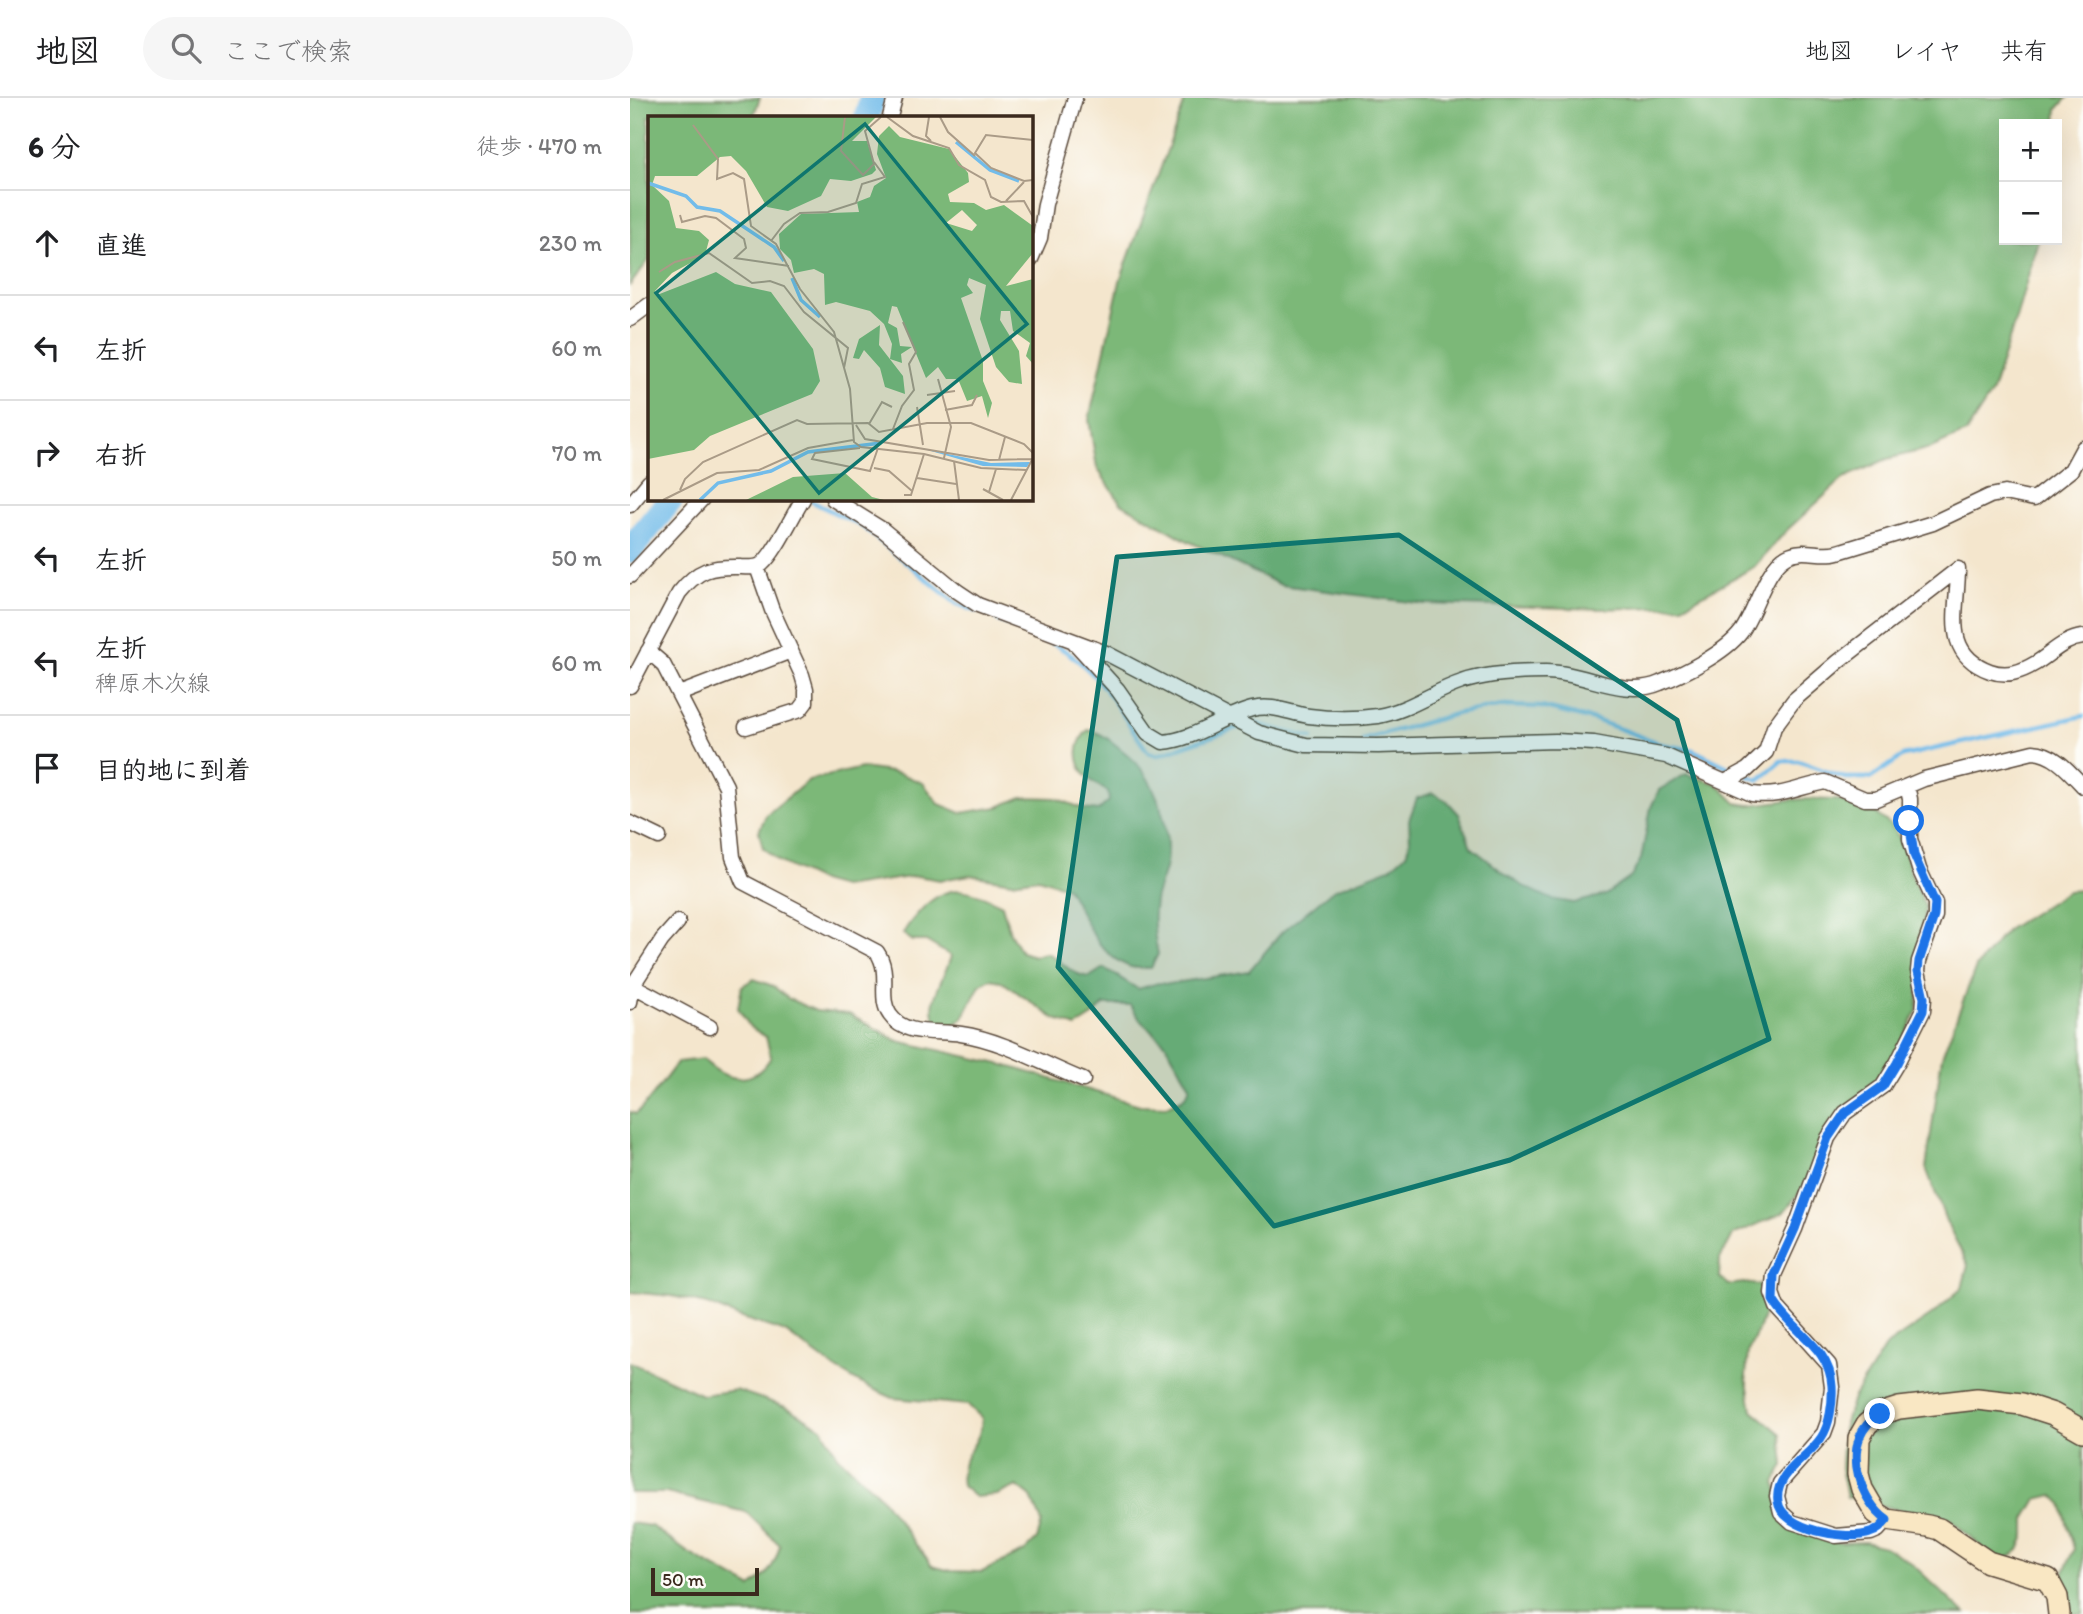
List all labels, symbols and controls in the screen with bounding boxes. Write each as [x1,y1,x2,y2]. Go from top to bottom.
search box [143,17,633,80]
icon: search [167,29,205,67]
text: 地図 [35,31,101,70]
text: ここで検索 [223,35,353,67]
text: 地図 [1805,36,1853,65]
text: レイヤ [1891,36,1962,65]
text: 共有 [2000,36,2048,65]
inset map [648,116,1032,500]
map controls [1999,119,2062,245]
button: + [1999,119,2062,182]
text: 6 分 [28,128,81,165]
text: 徒歩 · 470 m [476,132,602,160]
button: − [1999,182,2062,245]
icon: ahead [28,224,66,262]
text: 直進 [95,229,147,261]
text: 230 m [539,229,602,257]
icon: left [28,329,66,367]
text: 左折 [95,334,147,366]
text: 60 m [551,334,602,362]
icon: right [28,434,66,472]
text: 右折 [95,439,147,471]
text: 70 m [552,439,602,467]
icon: left [28,539,66,577]
text: 左折 [95,544,147,576]
text: 50 m [551,544,602,572]
text: 左折 [95,632,147,664]
icon: left [28,644,66,682]
text: 60 m [551,649,602,677]
text: 稗原木次線 [95,669,210,697]
icon: arrive [28,749,66,787]
text: 目的地に到着 [95,754,251,786]
route start [1893,805,1924,836]
route end [1864,1398,1895,1429]
scale bar [651,1565,760,1597]
text: 50 m [662,1568,704,1591]

